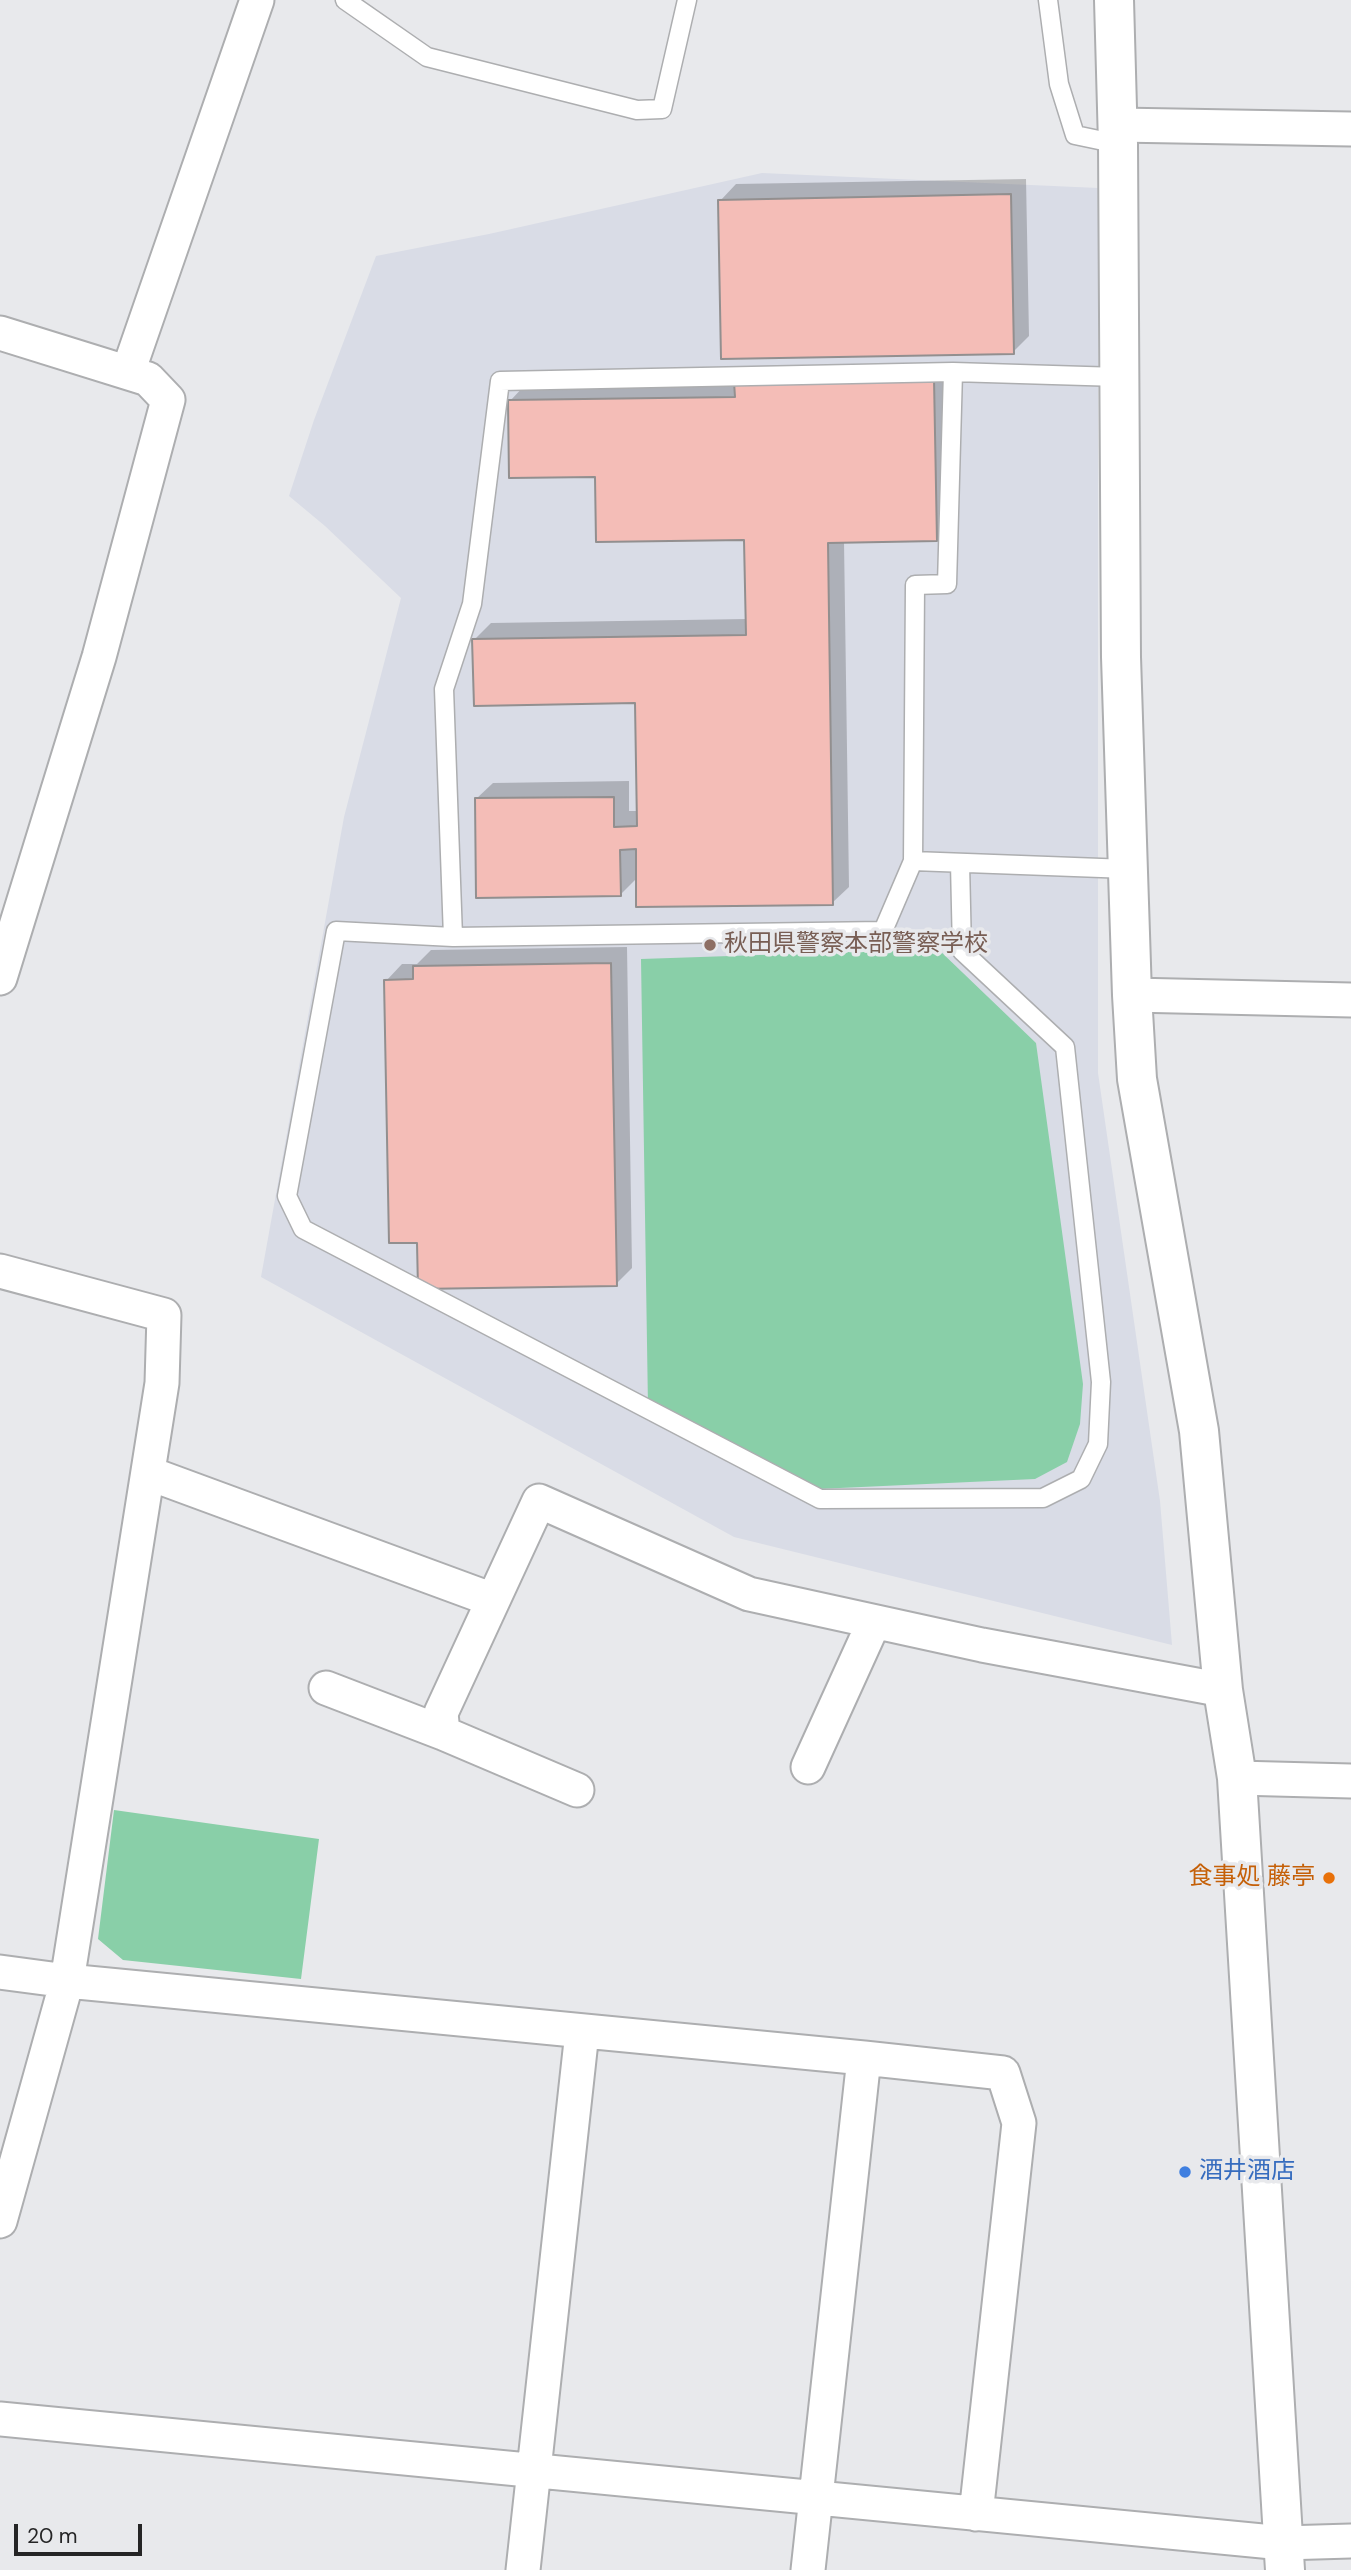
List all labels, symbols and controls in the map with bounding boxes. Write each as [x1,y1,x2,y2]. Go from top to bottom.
place label: 秋田県警察本部警察学校 [724,931,988,959]
marker: 秋田県警察本部警察学校 [702,937,718,953]
place label: 食事処 藤亭 [1189,1864,1315,1892]
marker: 食事処 藤亭 [1321,1870,1337,1886]
place label: 酒井酒店 [1199,2158,1295,2186]
marker: 酒井酒店 [1177,2164,1193,2180]
scale bar [18,2510,145,2554]
text: 20 m [27,2522,78,2550]

